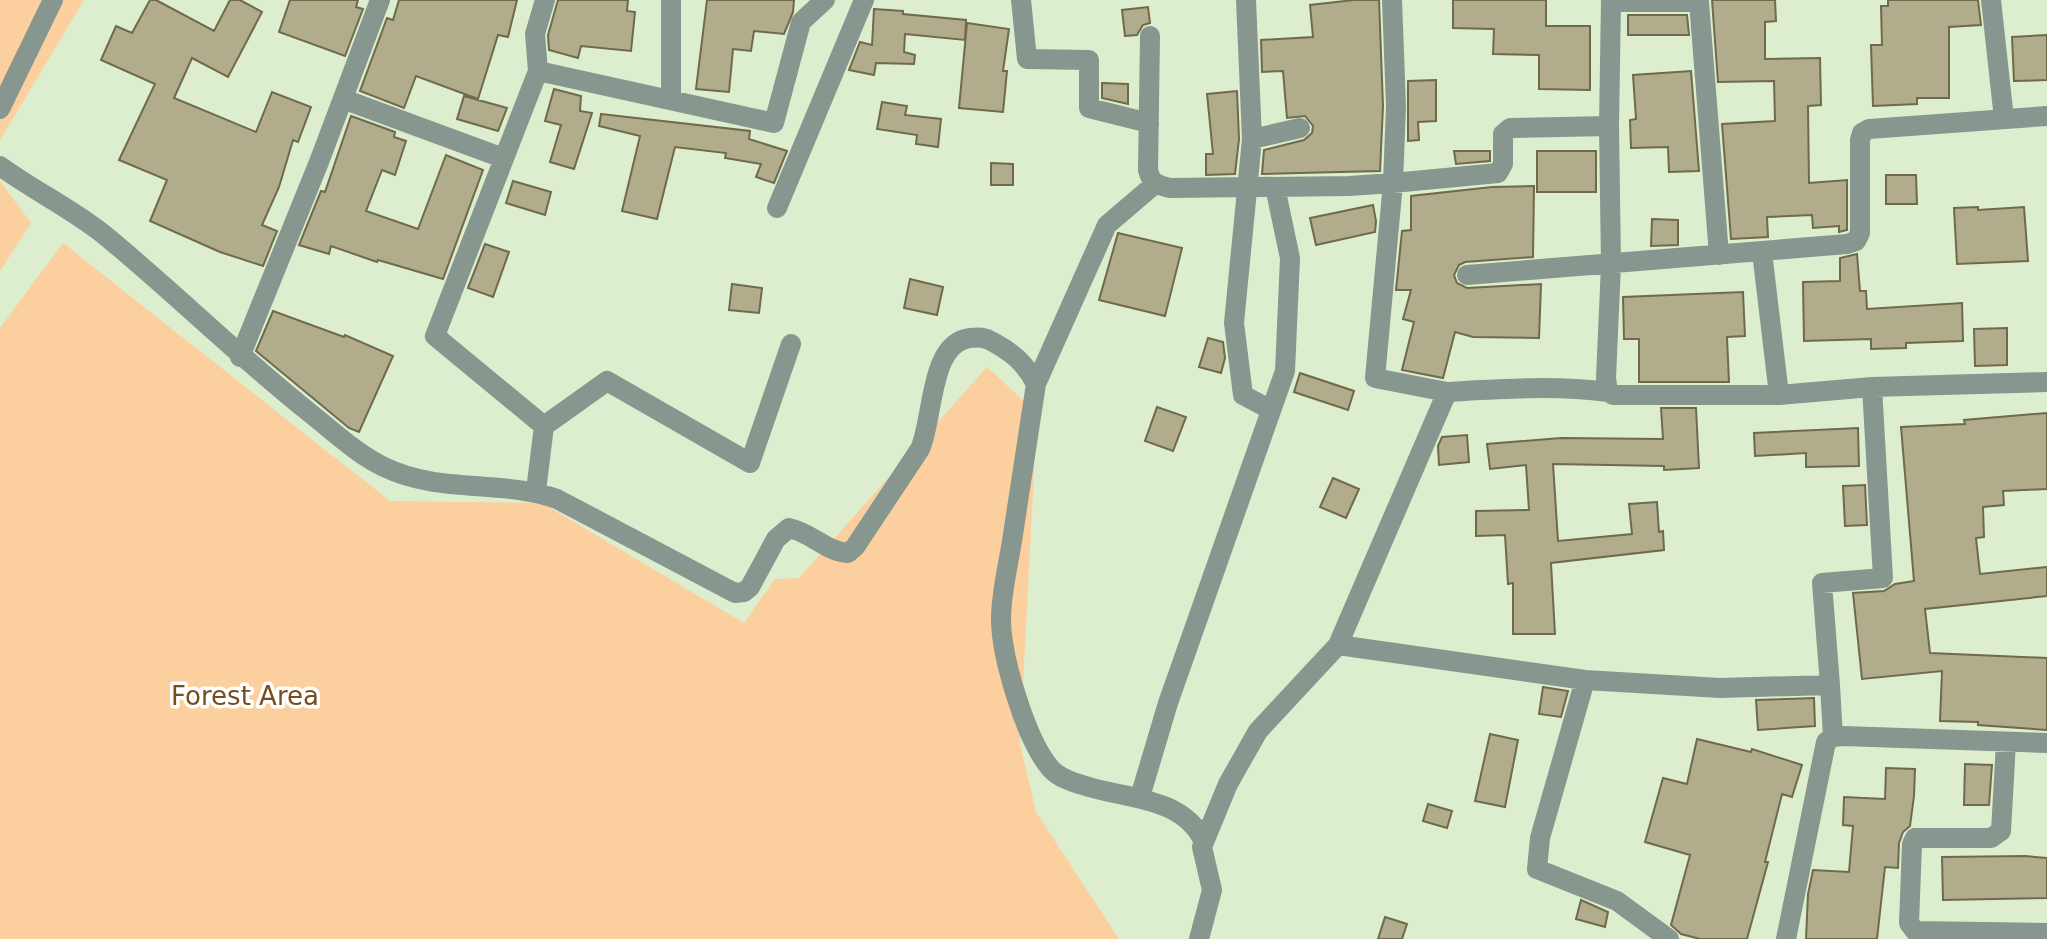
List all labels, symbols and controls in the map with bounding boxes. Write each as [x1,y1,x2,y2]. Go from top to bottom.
park label: Forest Area [171,681,319,711]

